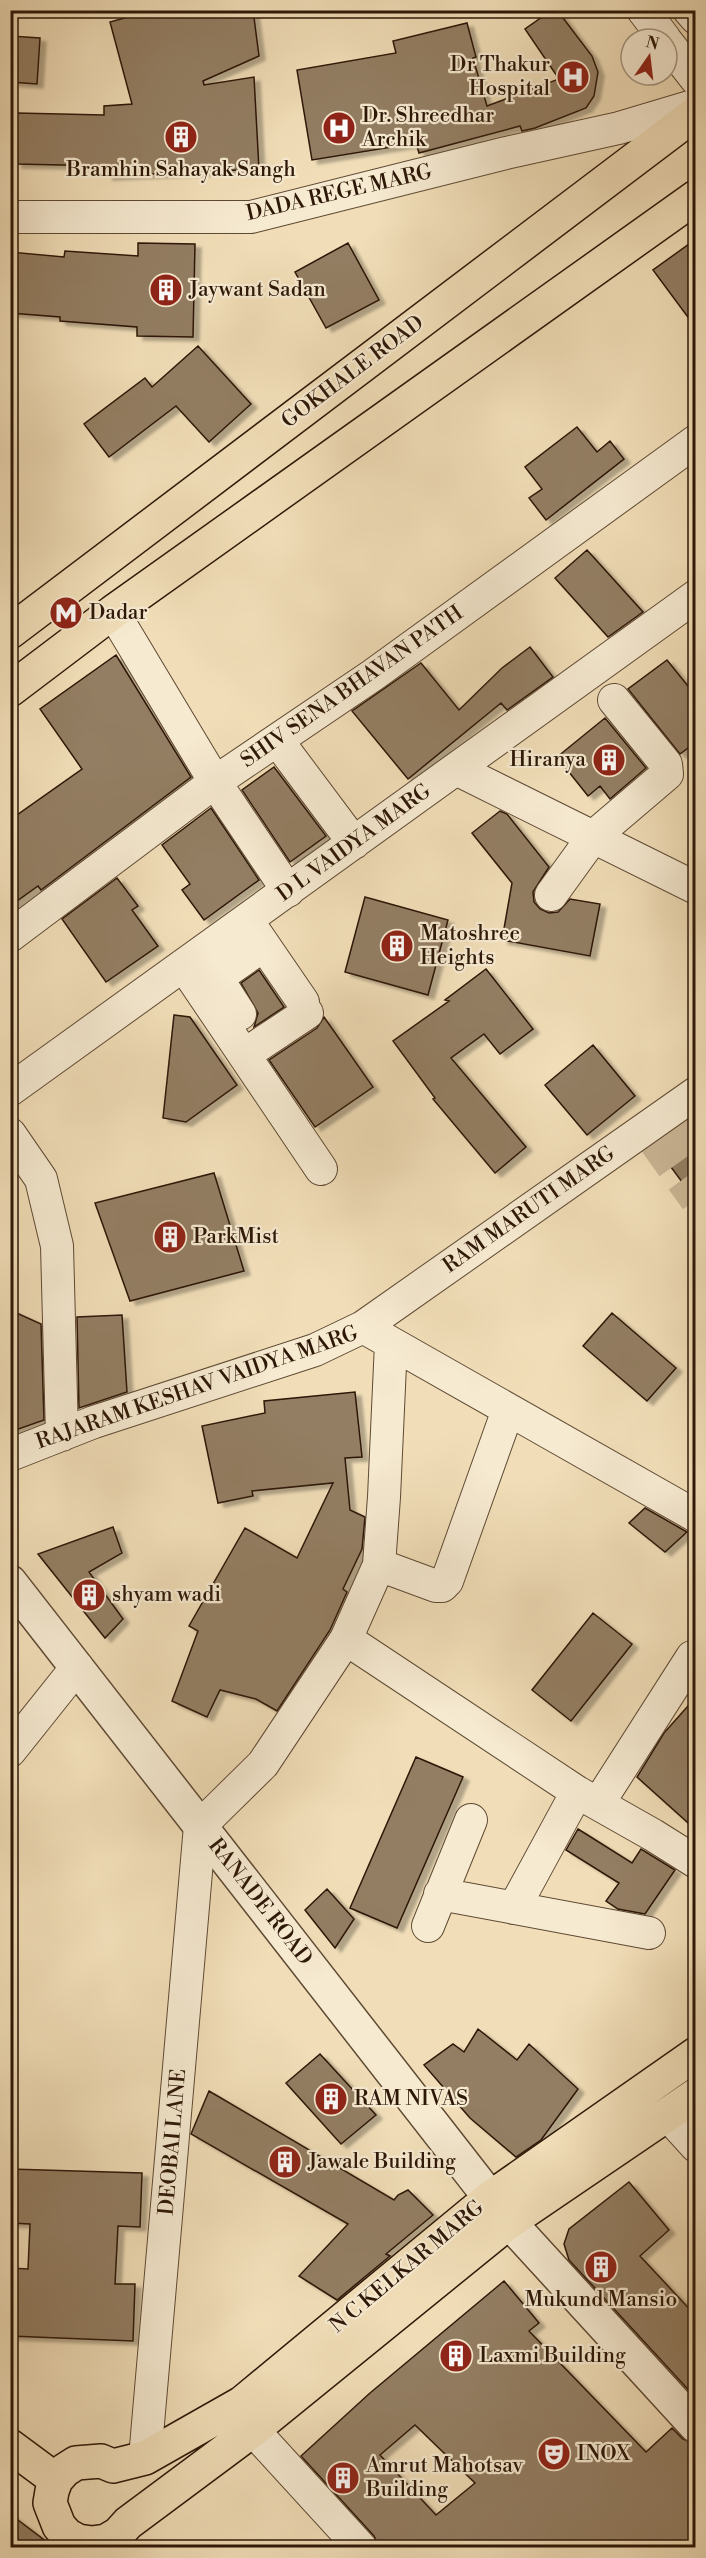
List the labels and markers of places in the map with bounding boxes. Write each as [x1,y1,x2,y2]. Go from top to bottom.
place label: Dr Thakur Hospital [450,52,550,102]
hospital icon: Dr Thakur Hospital [555,59,591,95]
place label: Dr. Shreedhar Archik [361,103,494,153]
hospital icon: Dr. Shreedhar Archik [321,110,357,146]
building icon: Bramhin Sahayak Sangh [163,119,199,155]
place label: Bramhin Sahayak Sangh [65,157,296,183]
building icon: Jaywant Sadan [148,272,184,308]
place label: Jaywant Sadan [188,277,326,303]
metro station icon: Dadar [48,595,84,631]
place label: Dadar [89,600,148,626]
building icon: Hiranya [591,742,627,778]
place label: Hiranya [510,747,586,773]
place label: Matoshree Heights [420,921,520,971]
building icon: Matoshree Heights [379,928,415,964]
building icon: ParkMist [152,1219,188,1255]
place label: ParkMist [193,1224,280,1250]
building icon: shyam wadi [71,1577,107,1613]
place label: shyam wadi [112,1582,221,1608]
building icon: RAM NIVAS [313,2081,349,2117]
place label: RAM NIVAS [354,2086,468,2112]
building icon: Jawale Building [267,2144,303,2180]
place label: Jawale Building [307,2149,456,2175]
building icon: Mukund Mansio [583,2249,619,2285]
place label: Mukund Mansio [525,2287,677,2313]
building icon: Laxmi Building [438,2338,474,2374]
place label: Laxmi Building [479,2343,626,2369]
theatre icon: INOX [536,2436,572,2472]
place label: INOX [577,2441,631,2467]
place label: Amrut Mahotsav Building [365,2453,524,2503]
building icon: Amrut Mahotsav Building [325,2460,361,2496]

